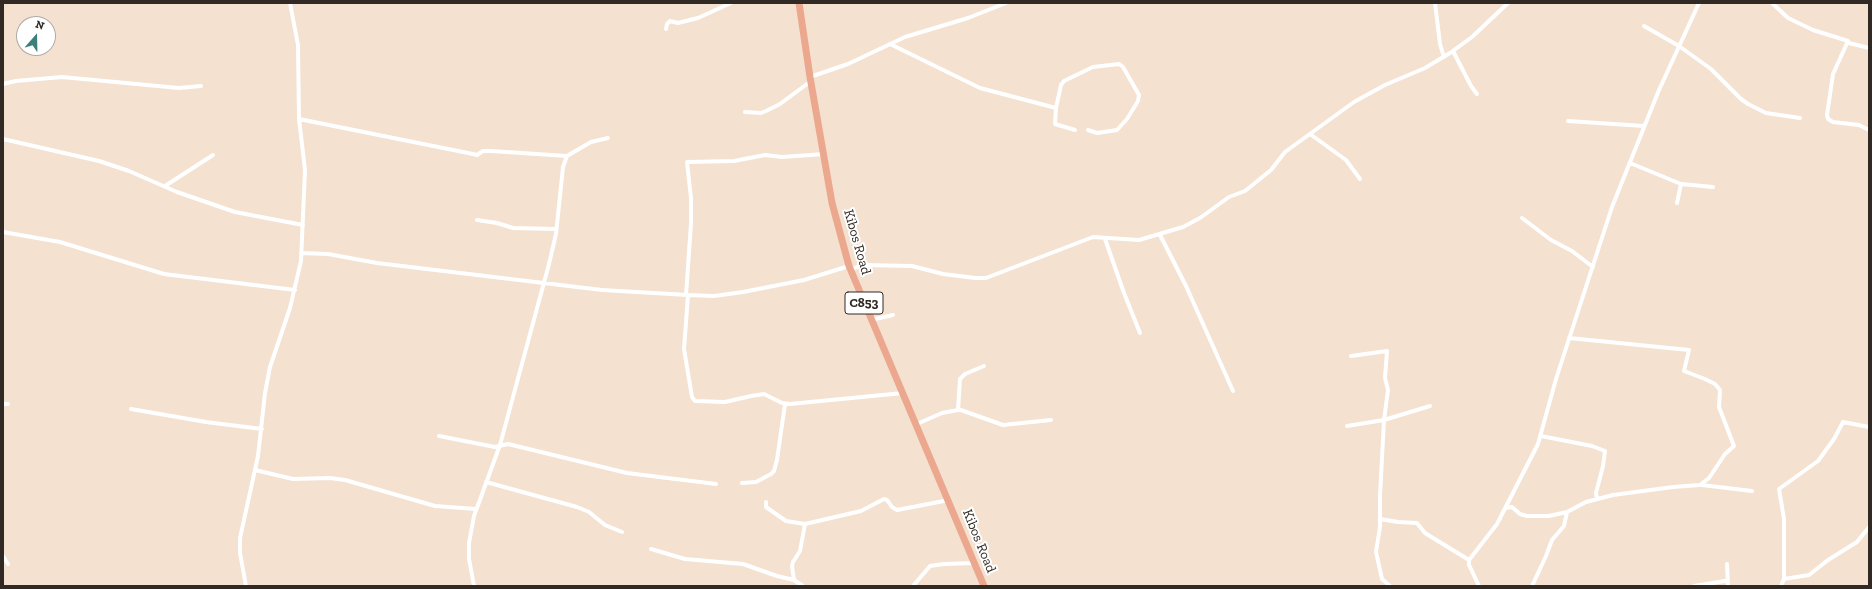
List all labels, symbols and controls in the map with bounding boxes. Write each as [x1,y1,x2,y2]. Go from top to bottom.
north arrow [16,16,56,56]
text: N [34,18,46,33]
street label: Kibos Road [840,207,874,277]
road number: C853 [845,292,883,314]
street label: Kibos Road [959,507,999,575]

